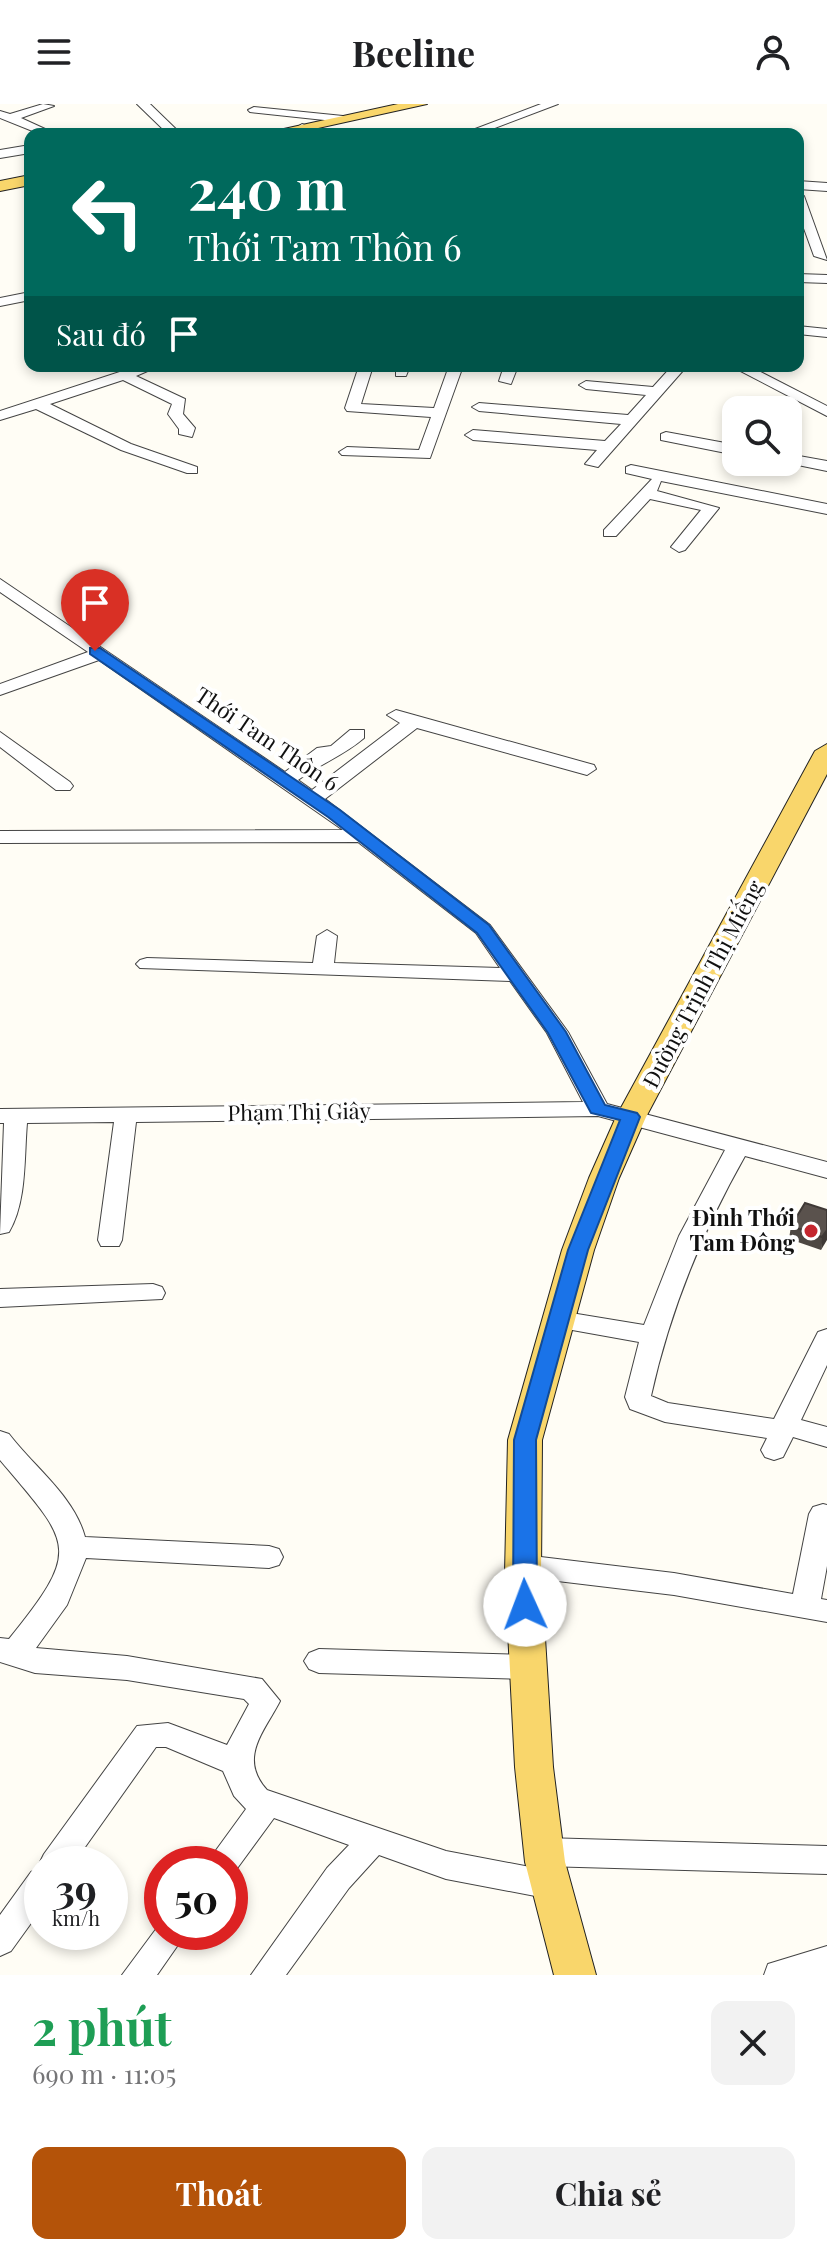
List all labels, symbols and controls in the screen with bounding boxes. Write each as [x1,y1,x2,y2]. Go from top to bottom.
text: Beeline [352,28,475,76]
icon: menu [32,30,76,74]
icon: person [751,30,795,74]
text: 240 m [188,150,347,225]
icon: left [56,160,160,264]
text: Thới Tam Thôn 6 [188,222,462,270]
icon: arrive [162,312,206,356]
text: Sau đó [56,314,146,354]
map controls [722,396,802,476]
button: search [722,396,802,476]
pin [61,569,129,651]
icon: arrive [73,581,117,625]
street label: Thới Tam Thôn 6 [190,679,345,797]
street label: Đường Trịnh Thị Miếng [634,874,770,1092]
street label: Phạm Thị Giây [227,1095,371,1127]
place label: Đình Thới Tam Đông [689,1202,796,1257]
marker: Đình Thới Tam Đông [802,1222,820,1240]
position arrow [483,1563,567,1647]
speed limit sign: 50 [144,1846,248,1950]
text: 39 [55,1861,97,1914]
text: km/h [52,1904,100,1931]
text: 2 phút [32,1994,172,2058]
button: close [711,2001,795,2085]
text: 690 m · 11:05 [32,2056,176,2091]
button: Thoát [32,2147,406,2239]
button: Chia sẻ [422,2147,795,2239]

